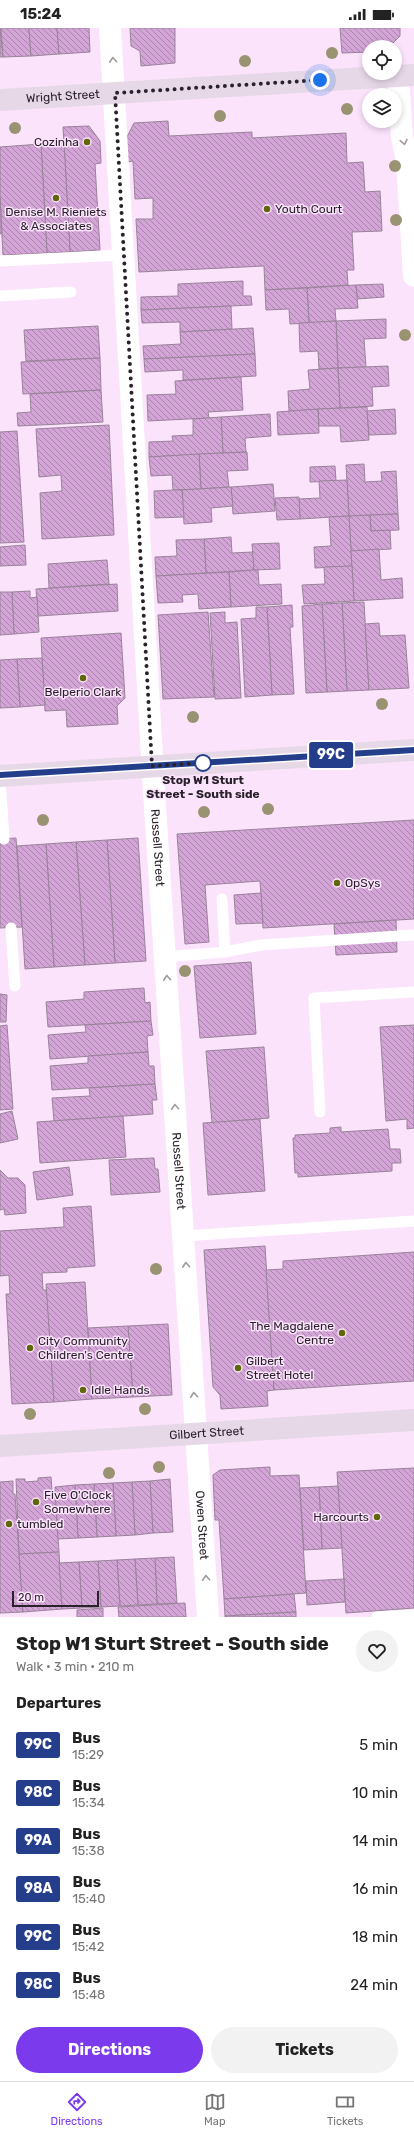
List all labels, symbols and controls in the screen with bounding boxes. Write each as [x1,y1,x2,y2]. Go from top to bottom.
text: 15:24 [20,5,61,23]
map controls [362,40,402,128]
button: locate [362,40,402,80]
one-way arrow [108,57,117,63]
your location [310,70,330,90]
street label: Wright Street [26,87,100,105]
button: layers [362,88,402,128]
place label: Cozinha [34,135,79,149]
marker: Cozinha [82,137,92,147]
one-way arrow [399,139,407,145]
marker: Denise M. Rieniets & Associates [51,193,61,203]
place label: Youth Court [275,202,342,216]
marker: Youth Court [262,204,272,214]
place label: Denise M. Rieniets & Associates [5,205,107,233]
marker: Belperio Clark [78,673,88,683]
place label: Belperio Clark [44,685,122,699]
line badge: 99C [308,742,354,768]
text: 99C [317,746,345,763]
marker: Stop W1 Sturt Street - South side [194,754,212,772]
place label: Stop W1 Sturt Street - South side [146,773,260,801]
street label: Russell Street [148,808,167,887]
place label: OpSys [345,876,380,890]
marker: OpSys [332,878,342,888]
one-way arrow [162,975,171,981]
one-way arrow [171,1104,180,1110]
street label: Russell Street [169,1132,188,1210]
one-way arrow [181,1262,190,1268]
place label: The Magdalene Centre [250,1319,334,1347]
marker: The Magdalene Centre [337,1328,347,1338]
place label: City Community Children's Centre [38,1334,134,1362]
marker: City Community Children's Centre [25,1343,35,1353]
place label: Gilbert Street Hotel [246,1354,313,1382]
marker: Gilbert Street Hotel [233,1363,243,1373]
place label: Idle Hands [91,1383,150,1397]
marker: Idle Hands [78,1385,88,1395]
one-way arrow [190,1392,199,1398]
street label: Gilbert Street [169,1424,245,1442]
place label: Five O'Clock Somewhere [44,1488,112,1516]
street label: Owen Street [193,1490,211,1561]
marker: Five O'Clock Somewhere [31,1497,41,1507]
place label: Harcourts [313,1510,369,1524]
marker: Harcourts [372,1512,382,1522]
place label: tumbled [17,1517,64,1531]
marker: tumbled [4,1519,14,1529]
one-way arrow [201,1575,210,1581]
scale bar [12,1589,99,1608]
text: 20 m [18,1591,44,1604]
button: heart [356,1630,398,1672]
text: Stop W1 Sturt Street - South side [16,1632,329,1655]
text: Walk · 3 min · 210 m [16,1659,134,1674]
text: Departures [16,1694,101,1712]
text: Bus [72,1729,100,1747]
text: 99C [24,1736,52,1753]
text: 5 min [359,1736,398,1754]
text: 15:29 [72,1747,104,1762]
text: Bus [72,1777,101,1795]
text: 98C [24,1784,52,1801]
text: 10 min [352,1784,398,1802]
text: 15:34 [72,1795,105,1810]
text: Bus [72,1825,100,1843]
text: 99A [24,1832,52,1849]
text: 14 min [353,1832,398,1850]
text: 15:38 [72,1843,105,1858]
text: Bus [72,1873,101,1891]
text: 98A [24,1880,52,1897]
text: 16 min [353,1880,398,1898]
text: 15:40 [72,1891,105,1906]
text: Bus [72,1921,100,1939]
text: 99C [24,1928,52,1945]
text: 18 min [352,1928,398,1946]
text: 15:42 [72,1939,104,1954]
text: Bus [72,1969,101,1987]
text: 98C [24,1976,52,1993]
text: 24 min [350,1976,398,1994]
text: 15:48 [72,1987,105,2002]
button: Directions [16,2027,203,2073]
button: Tickets [211,2027,398,2073]
tab: Directions [51,2091,103,2128]
tab: Map [204,2091,226,2128]
tab: Tickets [327,2091,363,2128]

